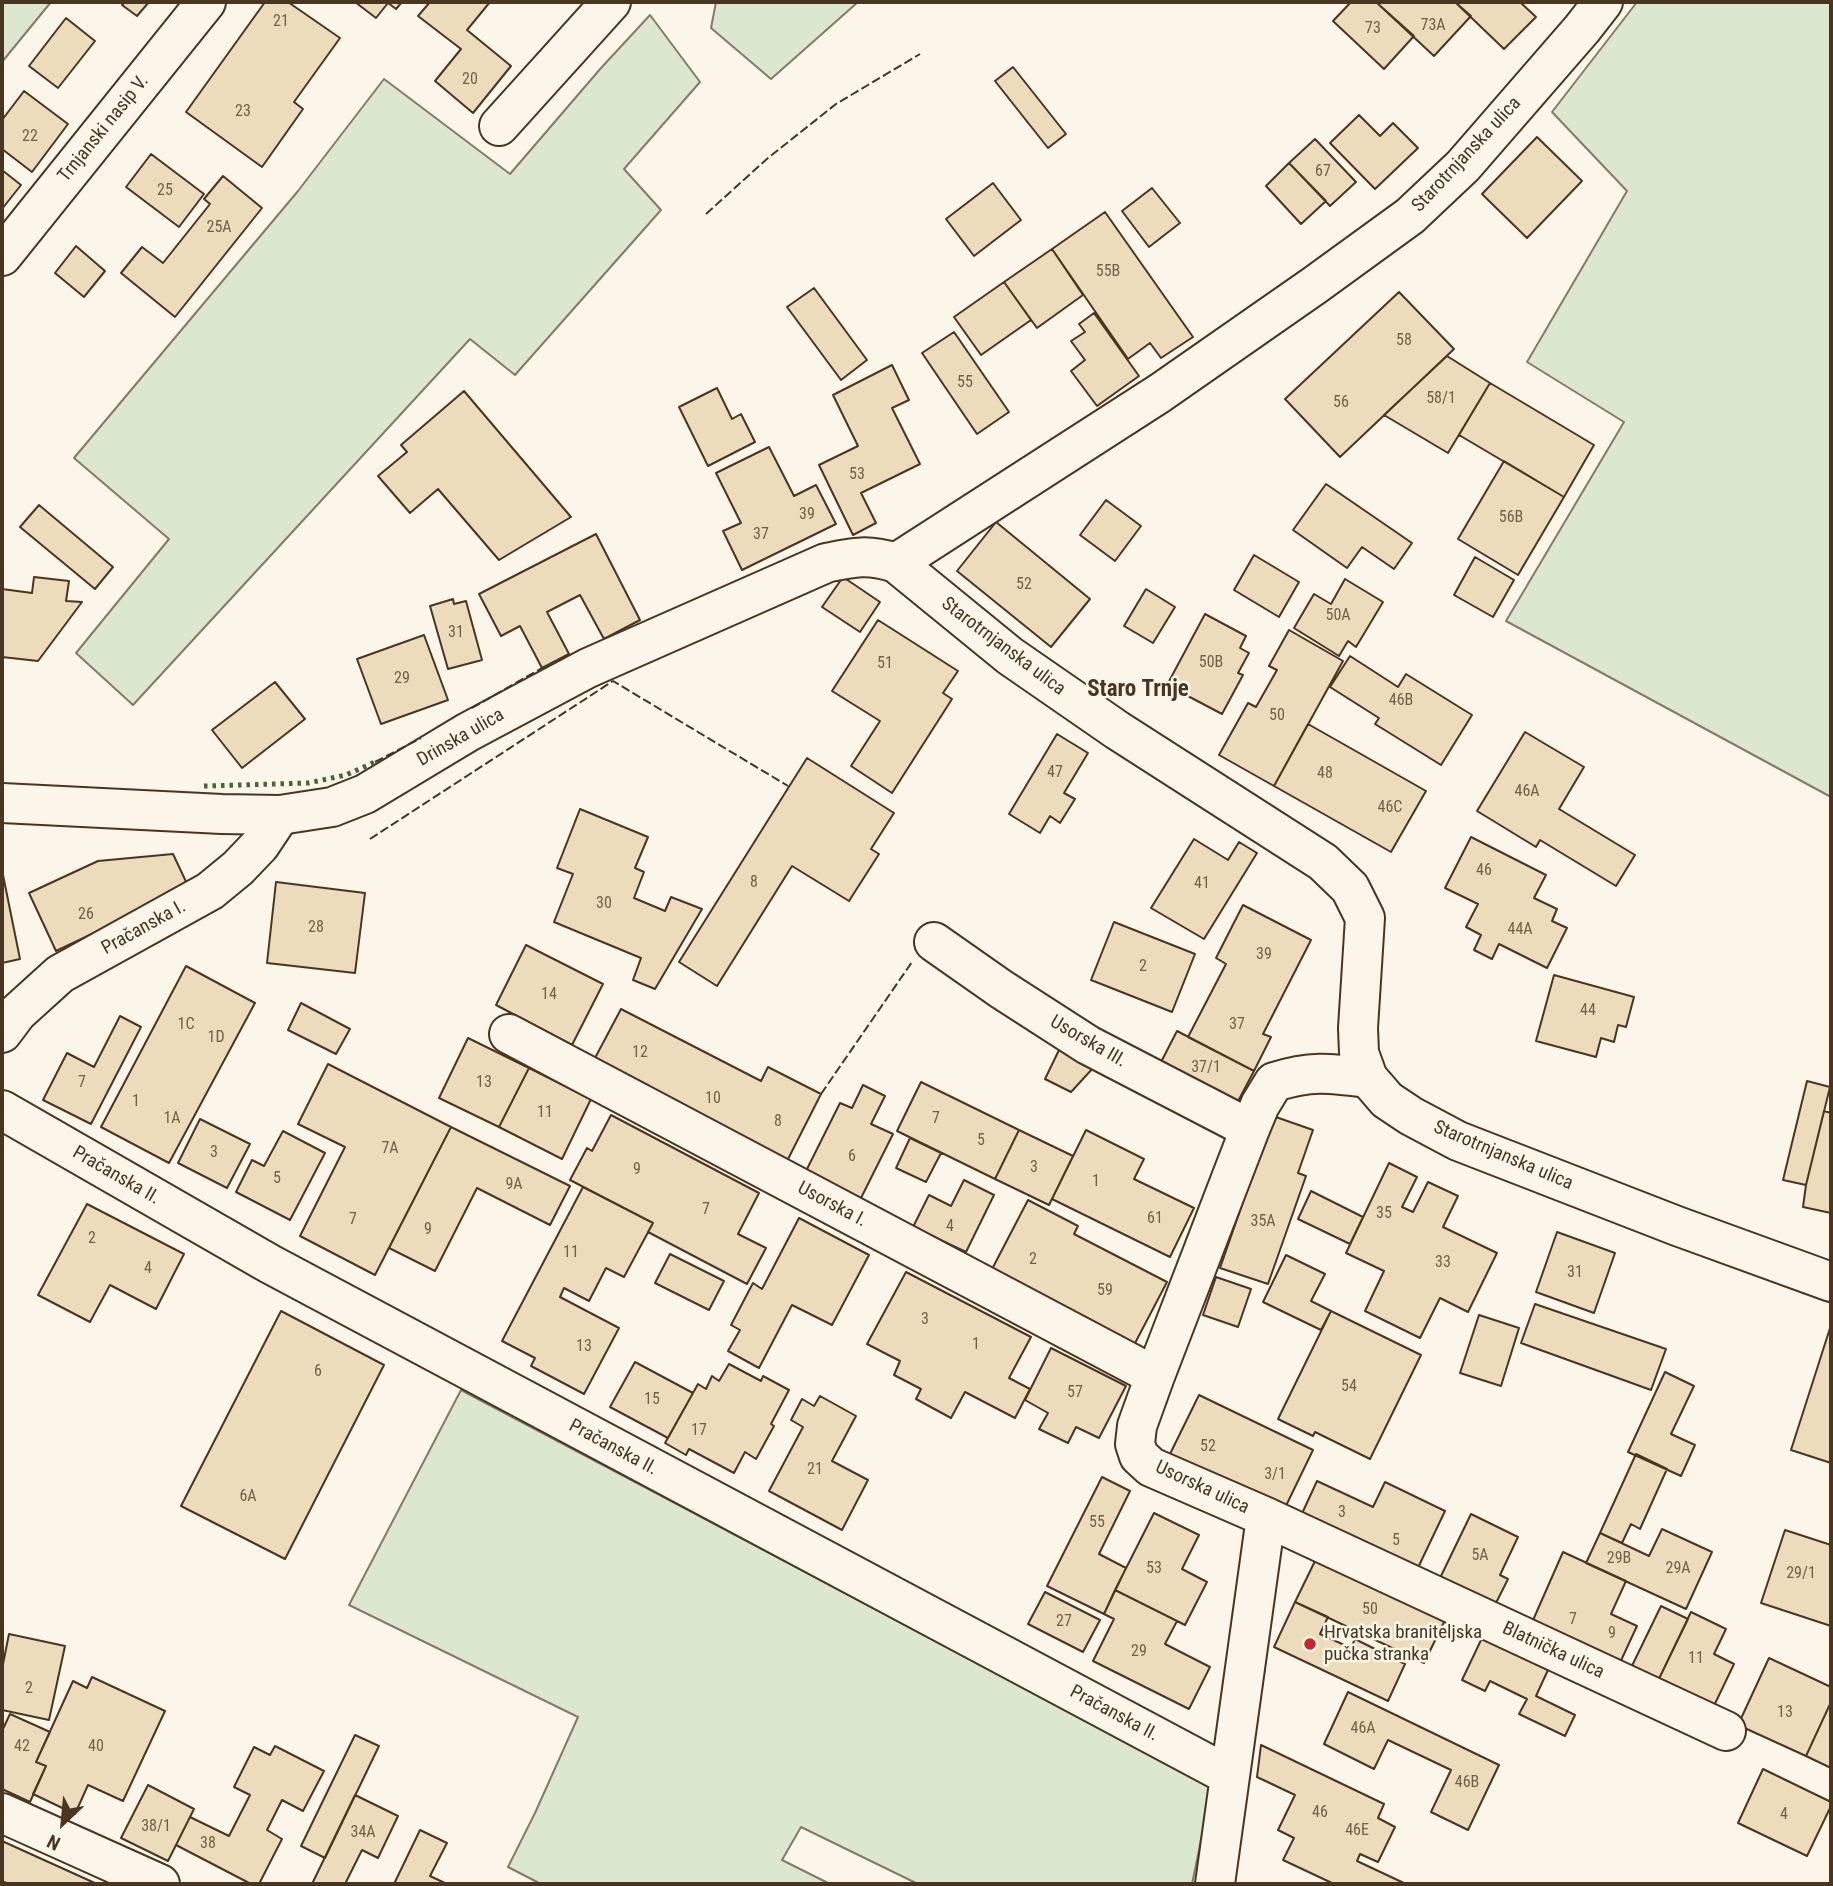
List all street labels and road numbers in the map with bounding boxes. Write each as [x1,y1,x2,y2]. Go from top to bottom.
street label: Trnjanski nasip V. [54,71,154,187]
street label: Starotrnjanska ulica [1408,93,1526,217]
street label: Starotrnjanska ulica [936,593,1070,701]
street label: Drinska ulica [413,704,509,772]
street label: Pračanska I. [98,896,190,960]
street label: Usorska III. [1046,1011,1130,1073]
street label: Starotrnjanska ulica [1430,1116,1576,1196]
street label: Pračanska II. [68,1142,164,1210]
street label: Usorska I. [793,1177,871,1233]
street label: Pračanska II. [565,1415,661,1481]
street label: Usorska ulica [1151,1456,1253,1520]
street label: Blatnička ulica [1499,1618,1607,1684]
street label: Pračanska II. [1066,1681,1162,1747]

